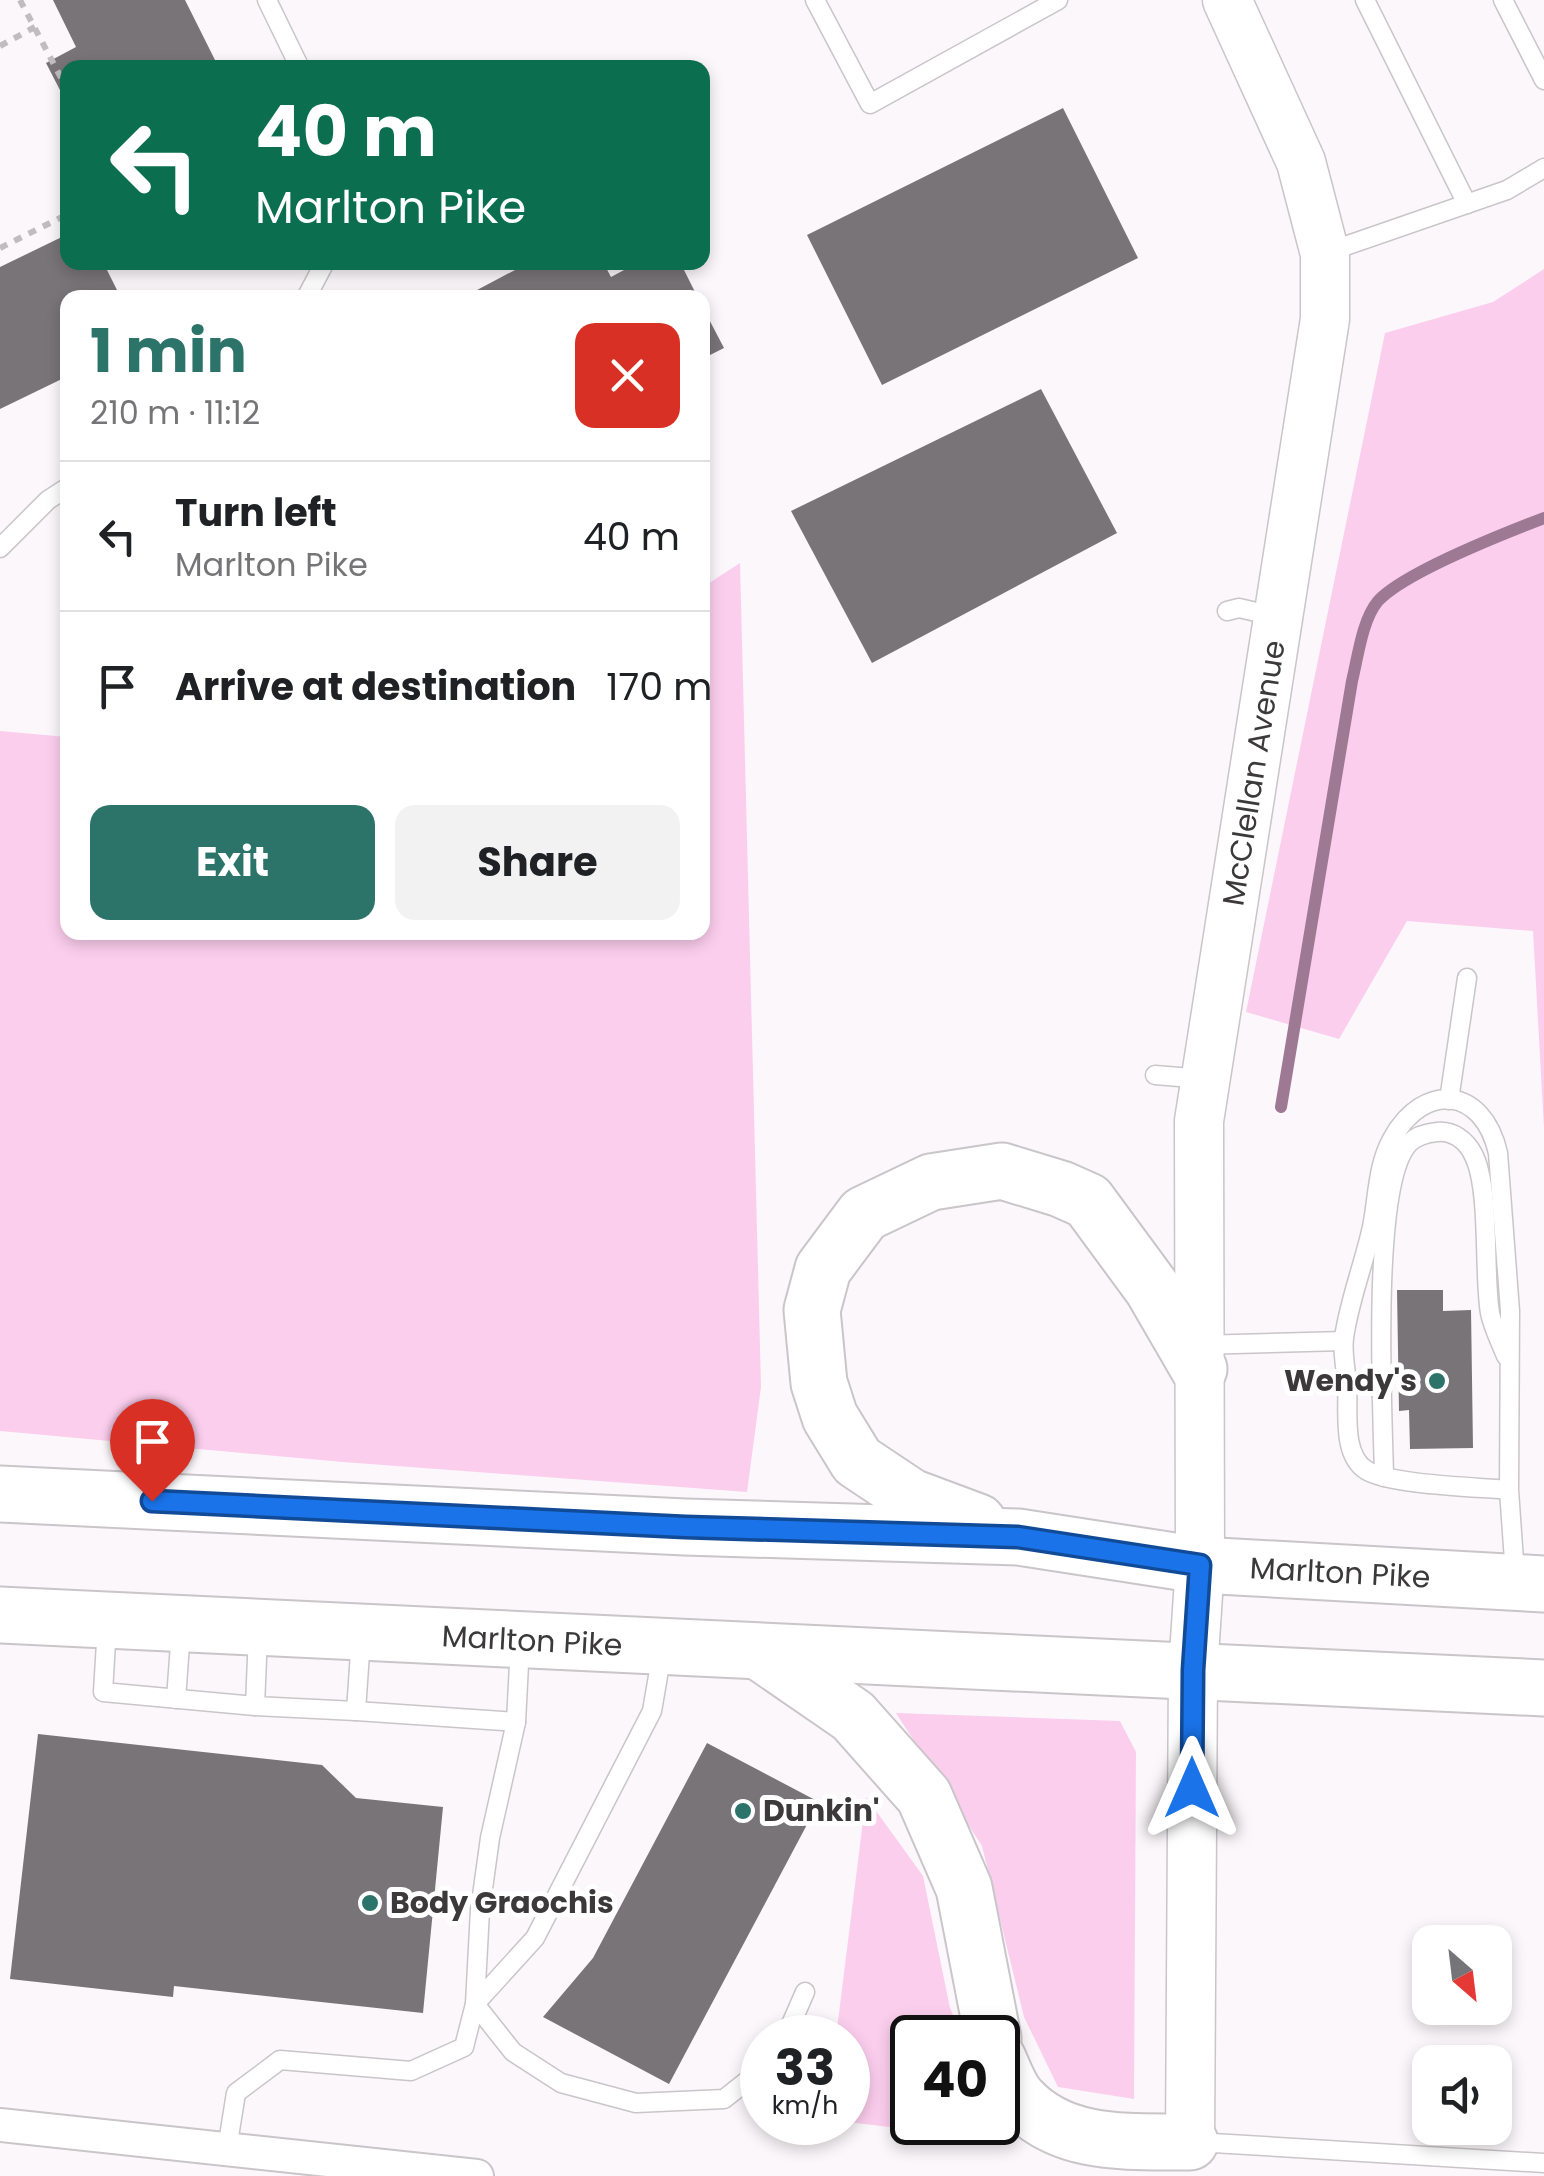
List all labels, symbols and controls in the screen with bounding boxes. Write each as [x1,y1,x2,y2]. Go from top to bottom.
text: 40 m [255,82,437,181]
icon: left [90,100,220,230]
text: Marlton Pike [255,176,526,239]
text: 1 min [90,309,247,393]
button: close [575,323,680,428]
text: 210 m · 11:12 [90,390,260,435]
text: Turn left [175,486,337,539]
icon: left [90,509,145,564]
text: 40 m [583,510,680,563]
text: Marlton Pike [175,542,368,587]
street label: McClellan Avenue [1211,637,1296,909]
icon: arrive [90,659,145,714]
text: Arrive at destination [175,660,576,713]
text: 170 m [606,660,712,713]
button: Exit [90,805,375,920]
button: Share [395,805,680,920]
place label: Wendy's [1284,1359,1417,1402]
marker: Wendy's [1426,1370,1448,1392]
pin [110,1399,195,1502]
icon: arrive [125,1414,180,1469]
street label: Marlton Pike [1249,1546,1431,1599]
street label: Marlton Pike [441,1614,623,1667]
position arrow [1140,1736,1244,1840]
place label: Dunkin' [763,1789,880,1832]
marker: Dunkin' [732,1800,754,1822]
place label: Body Graochis [390,1881,614,1924]
marker: Body Graochis [359,1892,381,1914]
north arrow [1412,1925,1512,2025]
map controls [1412,1925,1512,2145]
speed limit sign: 40 [890,2015,1020,2145]
text: 33 [775,2032,835,2103]
button: sound [1412,2045,1512,2145]
text: km/h [772,2088,838,2123]

